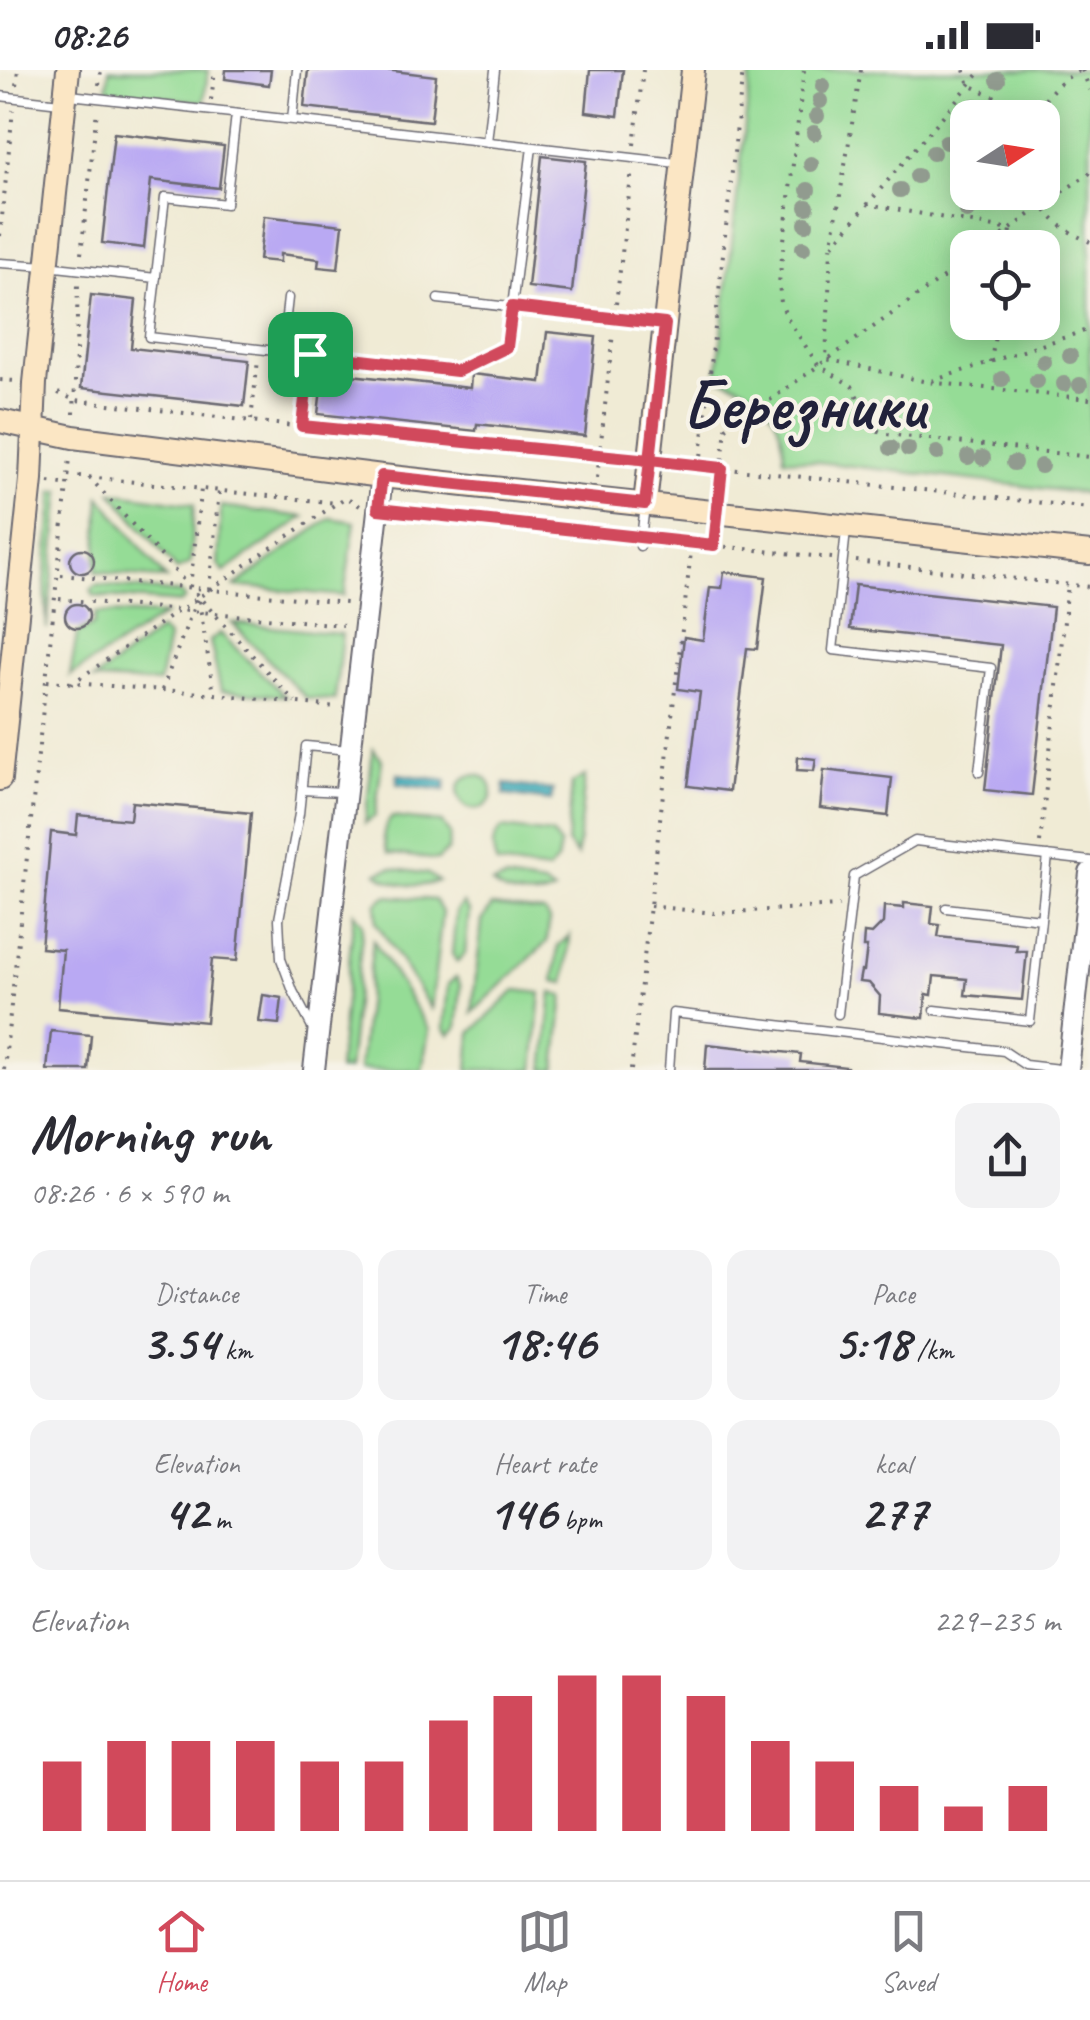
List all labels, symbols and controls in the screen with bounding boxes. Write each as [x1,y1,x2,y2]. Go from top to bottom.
text: 08:26 [50,12,127,59]
north arrow [950,100,1060,210]
map controls [950,100,1060,340]
button: locate [950,230,1060,340]
pin [268,312,353,397]
icon: arrive [283,327,338,382]
district label: Березники [682,363,929,448]
text: Morning run [30,1099,270,1169]
button: share [955,1103,1060,1208]
text: 08:26 · 6 × 590 m [30,1172,228,1213]
text: Distance [155,1276,238,1311]
text: Time [524,1276,566,1311]
text: Pace [872,1276,915,1311]
text: 3.54 [141,1311,218,1374]
text: 18:46 [495,1311,595,1374]
text: 5:18 [833,1311,910,1374]
text: km [218,1332,252,1367]
text: /km [910,1332,953,1367]
text: Elevation [154,1446,240,1481]
text: Heart rate [494,1446,596,1481]
text: kcal [875,1446,912,1481]
text: 42 [163,1481,208,1544]
text: 146 [488,1481,557,1544]
text: 277 [860,1481,927,1544]
text: m [208,1502,230,1537]
text: bpm [557,1502,602,1537]
text: Elevation [30,1600,128,1641]
text: 229–235 m [934,1600,1060,1641]
tab: Home [154,1904,209,1999]
tab: Map [517,1904,572,1999]
tab: Saved [881,1904,936,1999]

